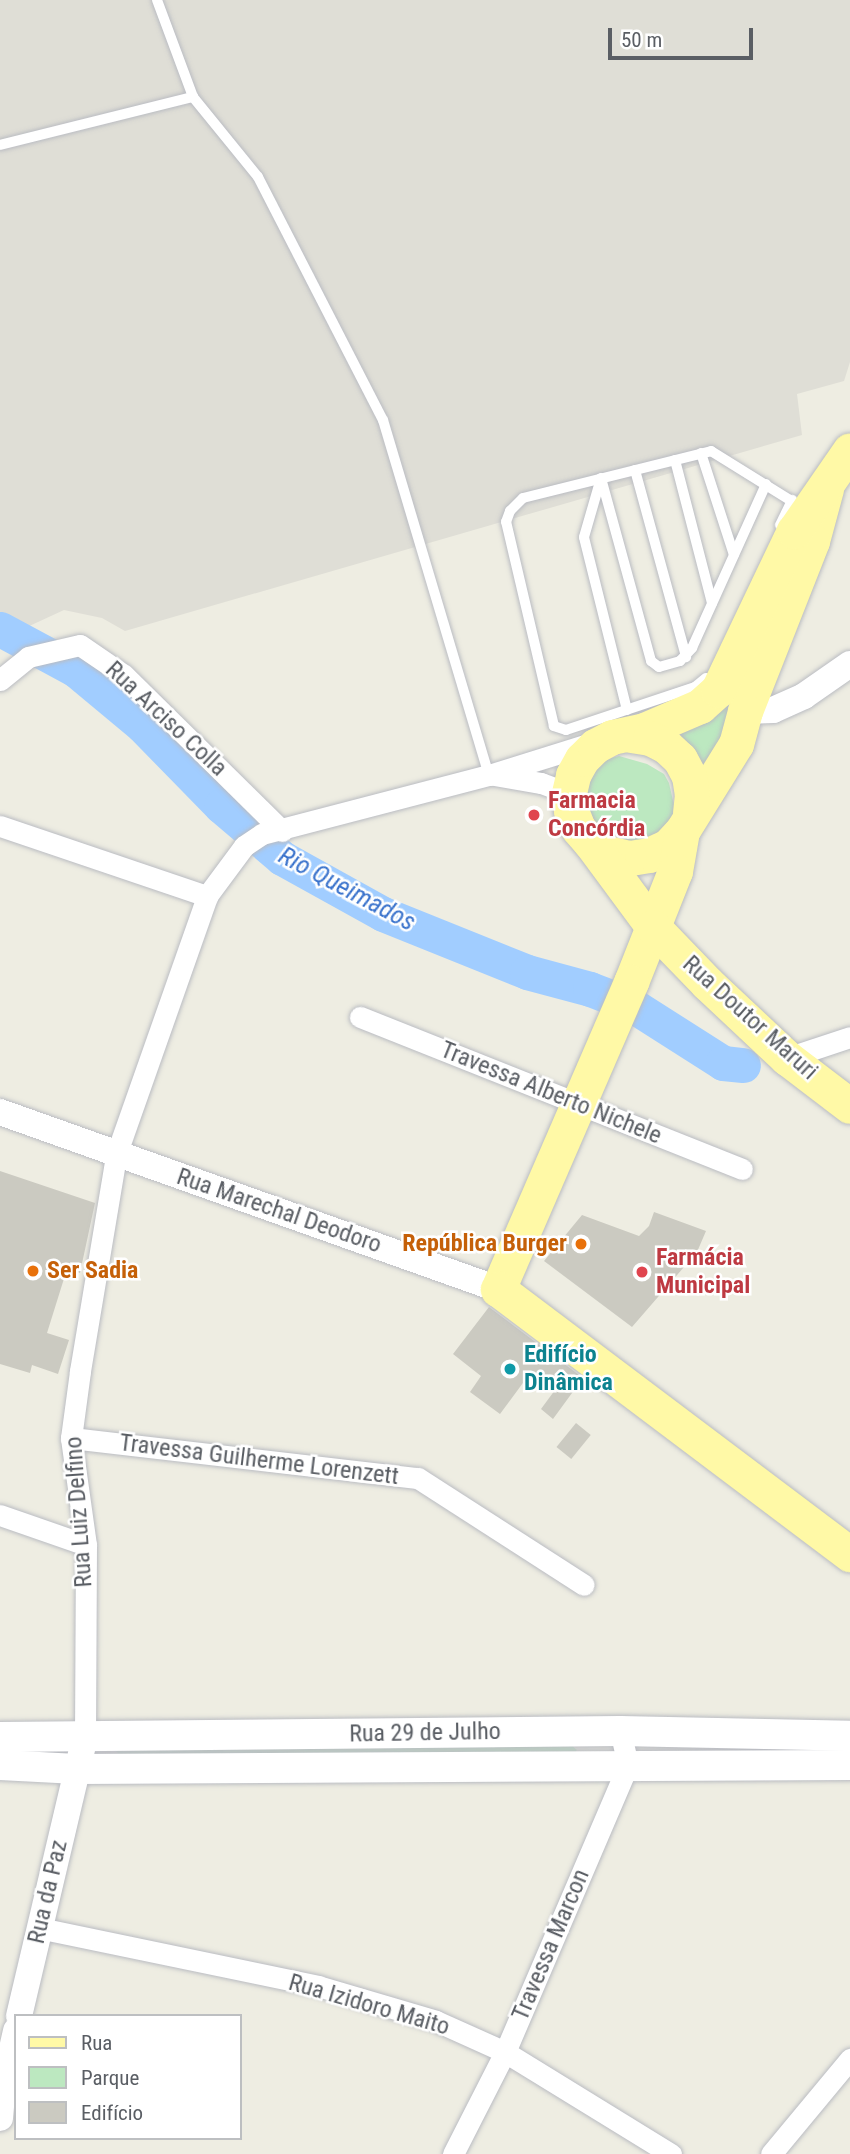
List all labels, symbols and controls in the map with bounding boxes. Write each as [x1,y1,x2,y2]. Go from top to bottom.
scale bar [612,14,757,58]
text: 50 m [621,28,662,52]
street label: Rua Arciso Colla [99,655,233,783]
place label: Farmacia Concórdia [548,787,645,843]
marker: Farmacia Concórdia [526,807,542,823]
water label: Rio Queimados [273,840,421,938]
street label: Rua Doutor Maruri [677,950,823,1086]
street label: Travessa Alberto Nichele [436,1035,666,1151]
street label: Rua Marechal Deodoro [173,1162,385,1260]
place label: República Burger [402,1230,567,1258]
marker: República Burger [573,1236,589,1252]
place label: Farmácia Municipal [656,1244,750,1300]
place label: Ser Sadia [47,1257,138,1285]
marker: Ser Sadia [25,1263,41,1279]
marker: Farmácia Municipal [634,1264,650,1280]
place label: Edifício Dinâmica [524,1341,613,1397]
marker: Edifício Dinâmica [502,1361,518,1377]
street label: Travessa Guilherme Lorenzett [118,1429,400,1491]
street label: Rua Luiz Delfino [59,1436,99,1588]
street label: Rua 29 de Julho [349,1717,501,1749]
street label: Rua da Paz [22,1837,74,1947]
street label: Travessa Marcon [506,1865,596,2025]
street label: Rua Izidoro Maito [285,1968,453,2042]
legend [14,2014,242,2140]
text: Rua [81,2031,112,2055]
text: Parque [81,2066,139,2090]
text: Edifício [81,2101,143,2125]

